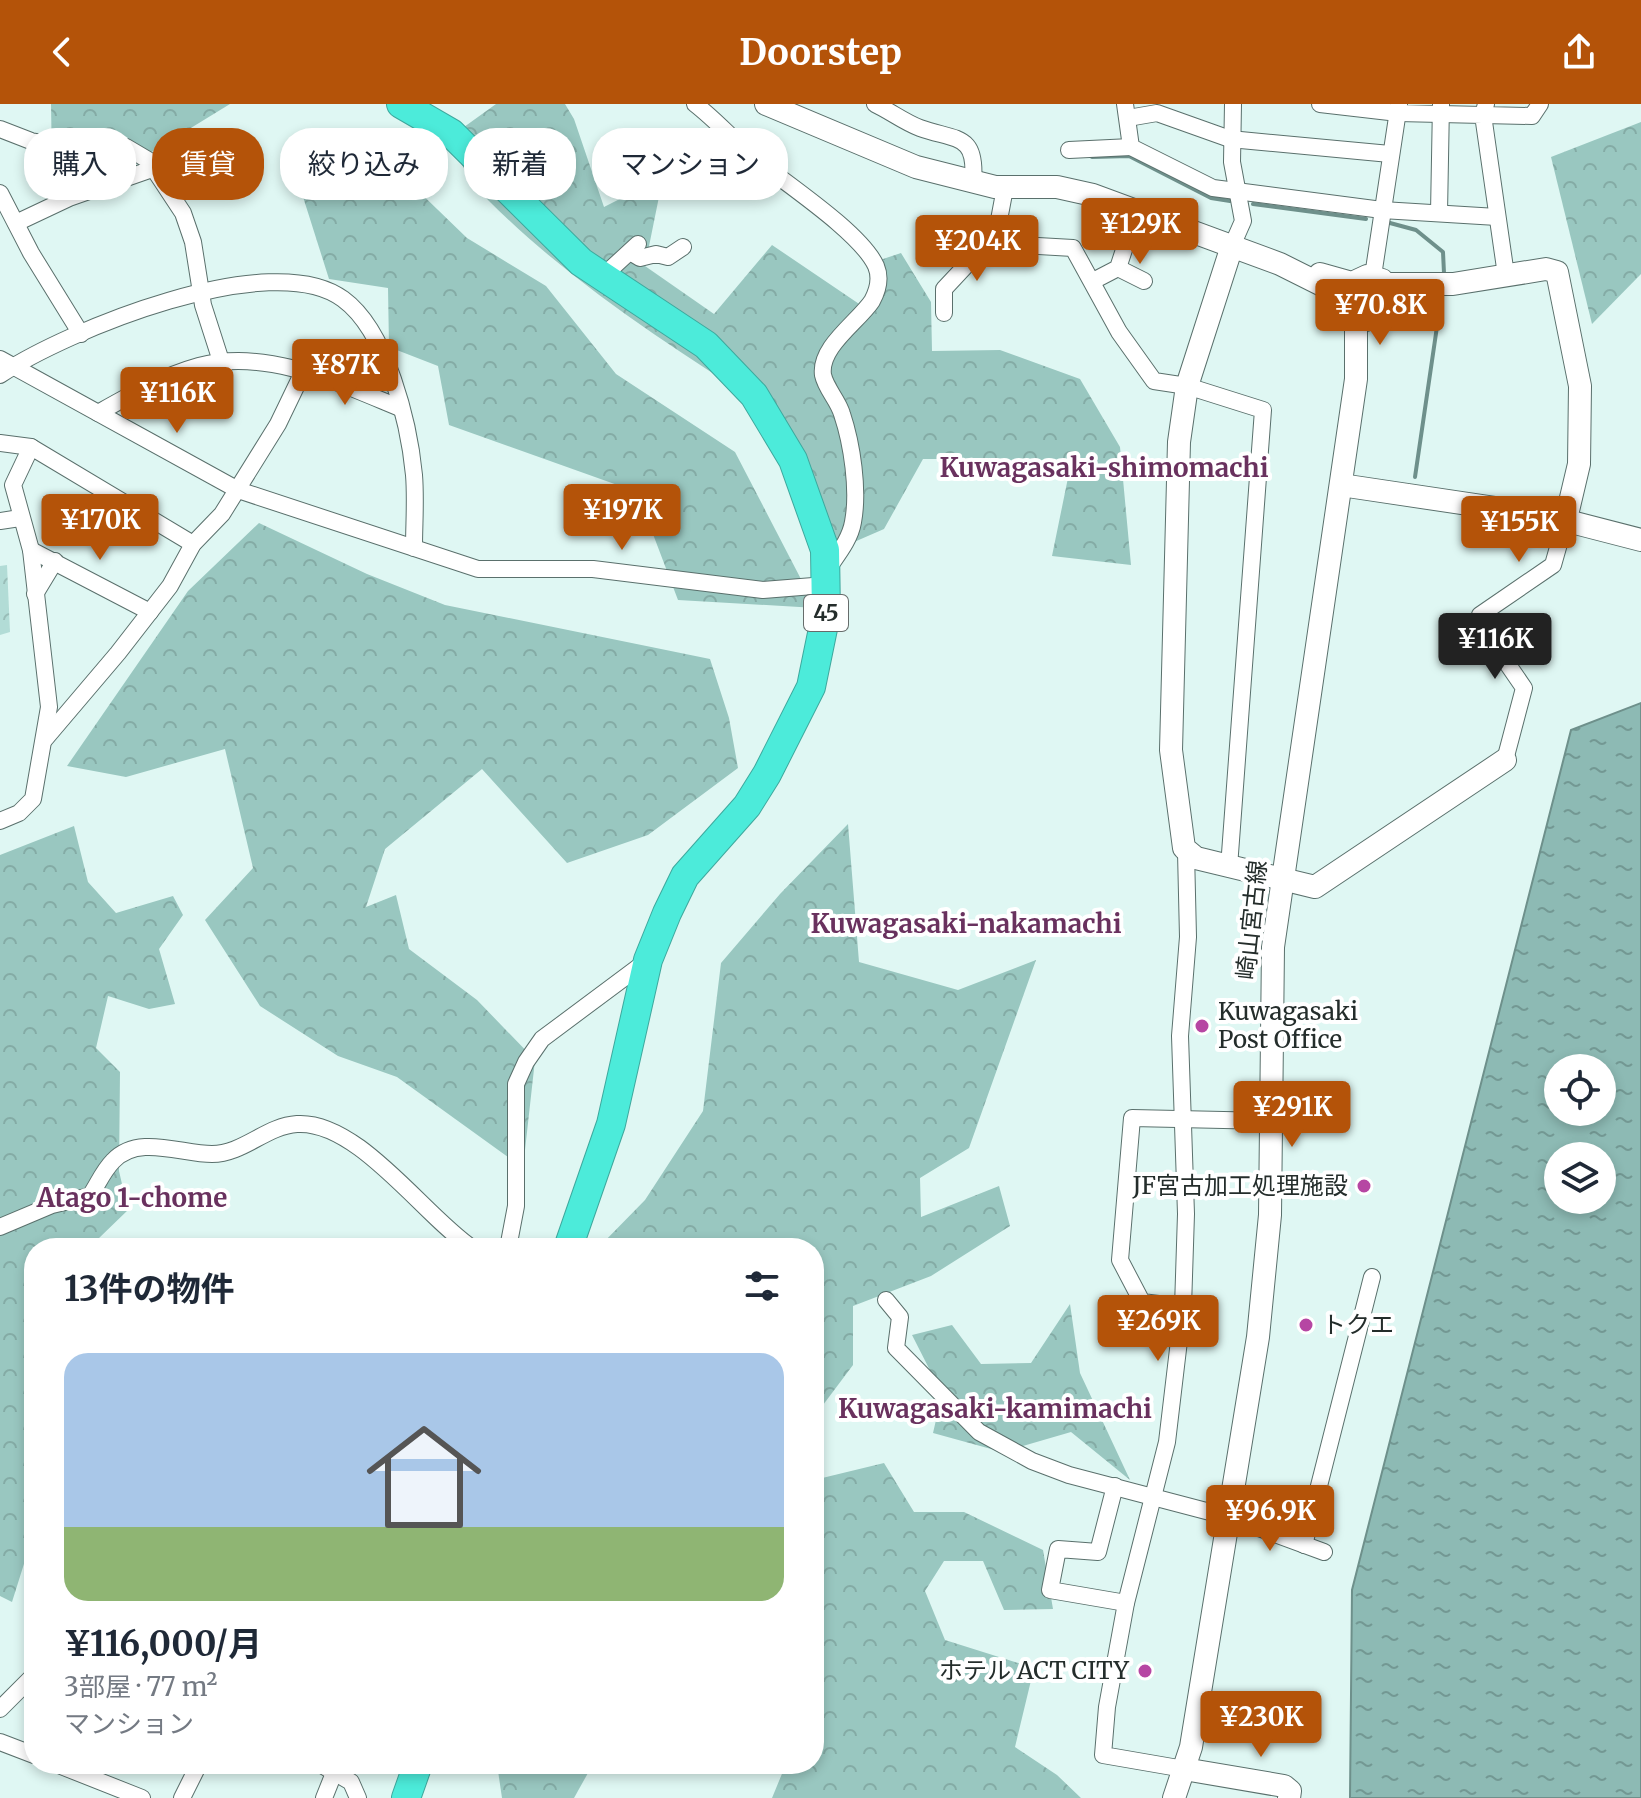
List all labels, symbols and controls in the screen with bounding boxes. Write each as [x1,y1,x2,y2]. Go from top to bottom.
icon: back [40,30,84,74]
text: Doorstep [739,30,902,75]
icon: share [1557,30,1601,74]
chip: 購入 [24,128,136,200]
chip: 賃貸 [152,128,264,200]
chip: 絞り込み [280,128,448,200]
chip: 新着 [464,128,576,200]
chip: マンション [592,128,788,200]
pin: ¥129K [1084,198,1196,266]
text: ¥129K [1099,207,1181,240]
pin: ¥204K [921,215,1033,283]
text: ¥204K [933,224,1021,257]
pin: ¥70.8K [1315,279,1445,347]
text: ¥70.8K [1333,288,1427,321]
pin: ¥87K [298,339,392,407]
text: ¥87K [310,348,380,381]
pin: ¥116K [121,367,233,435]
text: ¥116K [138,376,216,409]
district label: Kuwagasaki-shimomachi [939,451,1269,484]
pin: ¥197K [566,484,678,552]
text: ¥197K [582,493,662,526]
pin: ¥170K [44,494,156,562]
pin: ¥155K [1463,496,1575,564]
text: ¥170K [59,503,141,536]
text: ¥155K [1479,505,1559,538]
road number: 45 [804,595,848,631]
pin: ¥116K [1439,613,1551,681]
text: ¥116K [1456,622,1534,655]
street label: 崎山宮古線 [1230,859,1273,981]
district label: Kuwagasaki-nakamachi [810,907,1122,940]
place label: Kuwagasaki Post Office [1218,996,1358,1055]
marker: Kuwagasaki Post Office [1193,1017,1211,1035]
map controls [1544,1054,1616,1214]
button: locate [1544,1054,1616,1126]
pin: ¥291K [1236,1081,1348,1149]
text: ¥291K [1251,1090,1333,1123]
button: layers [1544,1142,1616,1214]
place label: JF宮古加工処理施設 [1132,1170,1348,1201]
marker: JF宮古加工処理施設 [1355,1177,1373,1195]
district label: Atago 1-chome [36,1181,227,1214]
icon: filters [740,1264,784,1308]
text: 13件の物件 [64,1268,235,1310]
pin: ¥269K [1102,1295,1214,1363]
text: ¥269K [1116,1304,1200,1337]
place label: トクエ [1322,1309,1394,1340]
marker: トクエ [1297,1316,1315,1334]
district label: Kuwagasaki-kamimachi [838,1392,1152,1425]
icon: home [352,1405,496,1549]
pin: ¥96.9K [1205,1485,1335,1553]
text: ¥96.9K [1224,1494,1316,1527]
text: ¥116,000/月 [64,1623,262,1665]
place label: ホテル ACT CITY [939,1655,1130,1686]
marker: ホテル ACT CITY [1136,1662,1154,1680]
text: 3部屋 · 77 m² [64,1670,218,1703]
pin: ¥230K [1205,1691,1317,1759]
text: ¥230K [1218,1700,1304,1733]
text: マンション [64,1707,194,1740]

